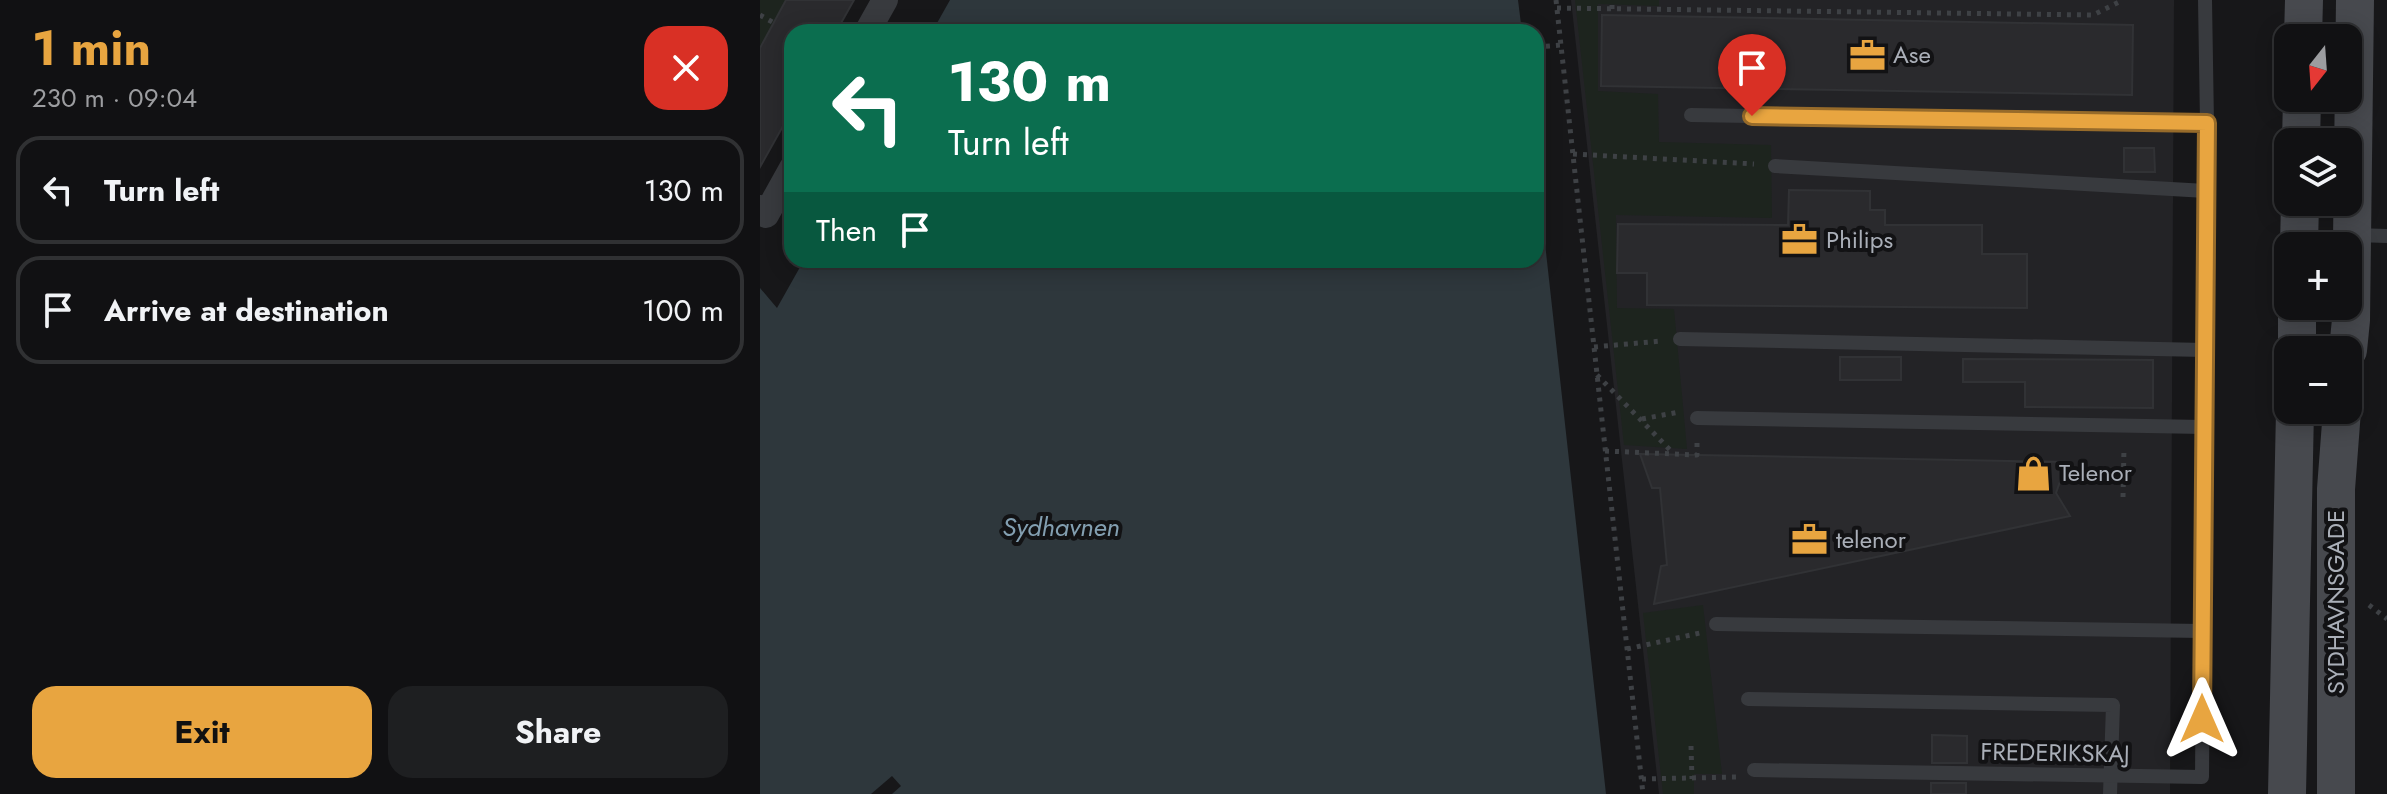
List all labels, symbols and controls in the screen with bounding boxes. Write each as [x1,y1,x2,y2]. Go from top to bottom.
text: 1 min [32,14,151,83]
north arrow [2274,24,2362,112]
map controls [2274,24,2362,424]
button: close [644,26,728,110]
pin [1718,34,1786,116]
office icon: Ase [1848,36,1886,74]
place label: Ase [1893,37,1931,72]
text: 130 m [948,41,1111,122]
icon: arrive [1730,46,1774,90]
icon: left [816,56,920,160]
text: 230 m · 09:04 [32,79,197,117]
text: Turn left [948,116,1069,168]
button: layers [2274,128,2362,216]
icon: left [36,168,80,212]
text: Turn left [104,169,219,212]
text: 130 m [644,169,724,212]
icon: arrive [893,208,937,252]
text: Then [816,209,877,252]
office icon: Philips [1781,221,1819,259]
place label: Philips [1826,222,1893,257]
button: + [2274,232,2362,320]
icon: arrive [36,288,80,332]
text: Arrive at destination [104,289,389,332]
text: 100 m [642,289,724,332]
button: − [2274,336,2362,424]
shop icon: Telenor [2014,454,2052,492]
place label: Telenor [2059,455,2133,490]
water label: Sydhavnen [1002,508,1120,546]
street label: SYDHAVNSGADE [2318,510,2353,694]
office icon: telenor [1791,521,1829,559]
place label: telenor [1836,522,1907,557]
position arrow [2160,677,2244,761]
button: Exit [32,686,372,778]
button: Share [388,686,728,778]
street label: FREDERIKSKAJ [1980,734,2130,771]

